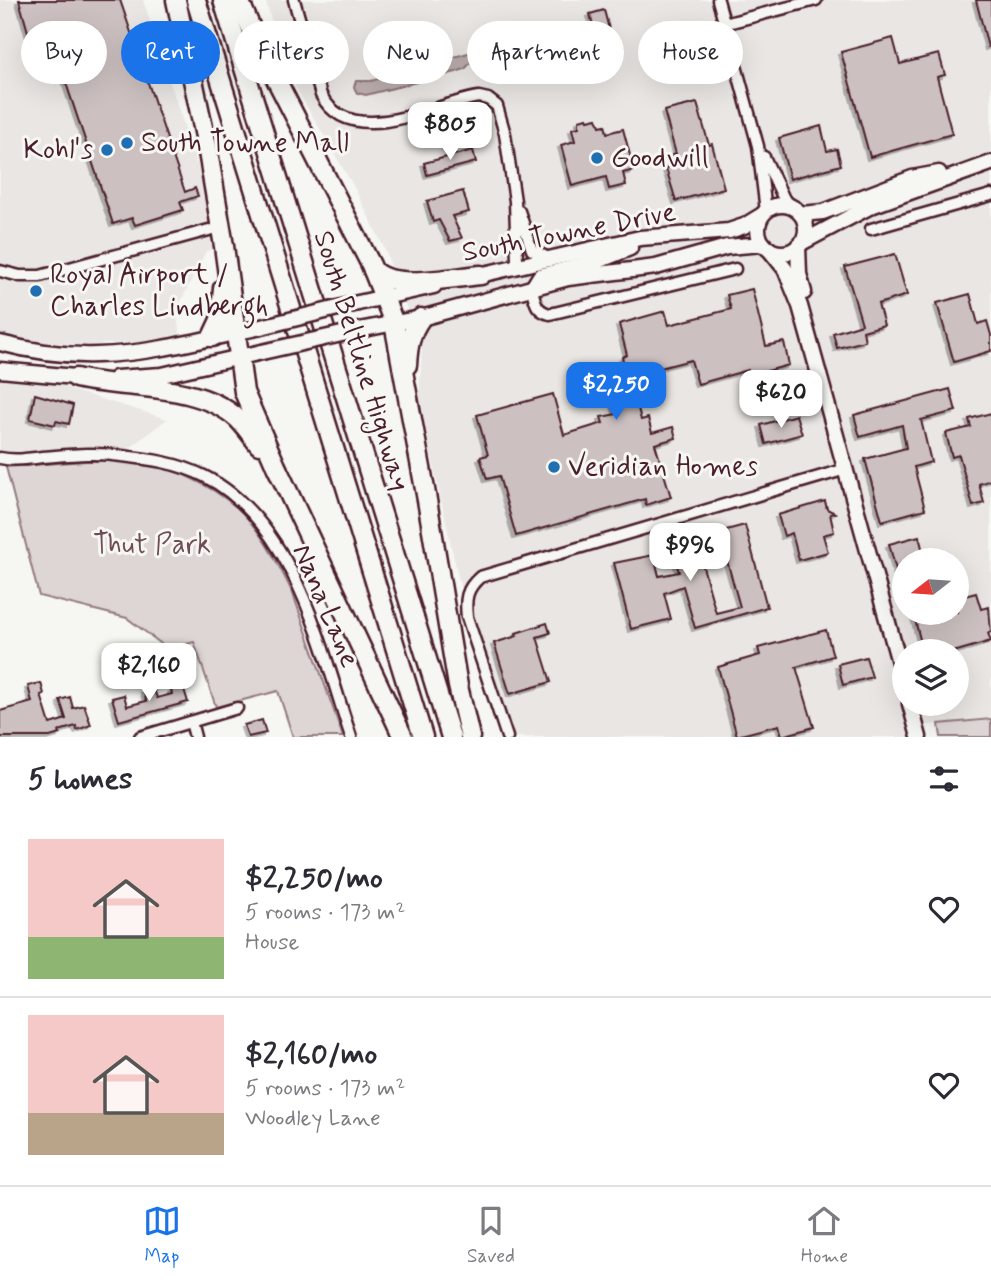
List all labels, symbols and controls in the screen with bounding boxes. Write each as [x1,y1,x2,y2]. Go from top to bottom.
chip: Buy [21,21,107,84]
chip: Rent [121,21,220,84]
chip: Filters [234,21,349,84]
chip: New [363,21,453,84]
chip: Apartment [467,21,624,84]
chip: House [638,21,743,84]
pin: $805 [409,102,491,162]
text: $805 [424,110,476,140]
place label: South Towne Mall [141,125,349,162]
place label: Kohl's [23,132,93,169]
marker: South Towne Mall [119,135,135,151]
place label: Goodwill [611,140,709,177]
marker: Kohl's [99,142,115,158]
marker: Goodwill [589,150,605,166]
street label: South Towne Drive [459,194,679,272]
street label: South Beltline Highway [302,226,418,496]
place label: Royal Airport / Charles Lindbergh [50,257,268,329]
marker: Royal Airport / Charles Lindbergh [28,283,44,299]
pin: $2,250 [559,362,673,422]
text: $2,250 [582,370,650,400]
pin: $620 [740,370,822,430]
text: $620 [755,378,807,408]
place label: Veridian Homes [568,449,758,486]
marker: Veridian Homes [546,459,562,475]
pin: $996 [649,524,731,583]
park label: Thut Park [93,527,211,564]
text: $996 [665,531,715,561]
street label: Nana Lane [282,539,368,673]
north arrow [892,548,970,625]
map controls [892,548,969,716]
button: layers [892,639,969,716]
pin: $2,160 [92,644,206,703]
text: $2,160 [117,651,181,681]
text: 5 homes [28,760,133,799]
icon: filters [925,760,963,798]
text: $2,250/mo [245,859,383,898]
icon: home [84,867,168,951]
icon: heart [925,890,963,928]
text: 5 rooms · 173 m² [245,898,405,928]
text: House [245,928,299,958]
text: $2,160/mo [245,1035,377,1074]
icon: home [84,1043,168,1127]
icon: heart [925,1066,963,1104]
text: 5 rooms · 173 m² [245,1074,405,1104]
text: Woodley Lane [245,1104,381,1134]
tab: Map [143,1202,181,1269]
tab: Saved [467,1202,515,1269]
tab: Home [801,1202,848,1269]

